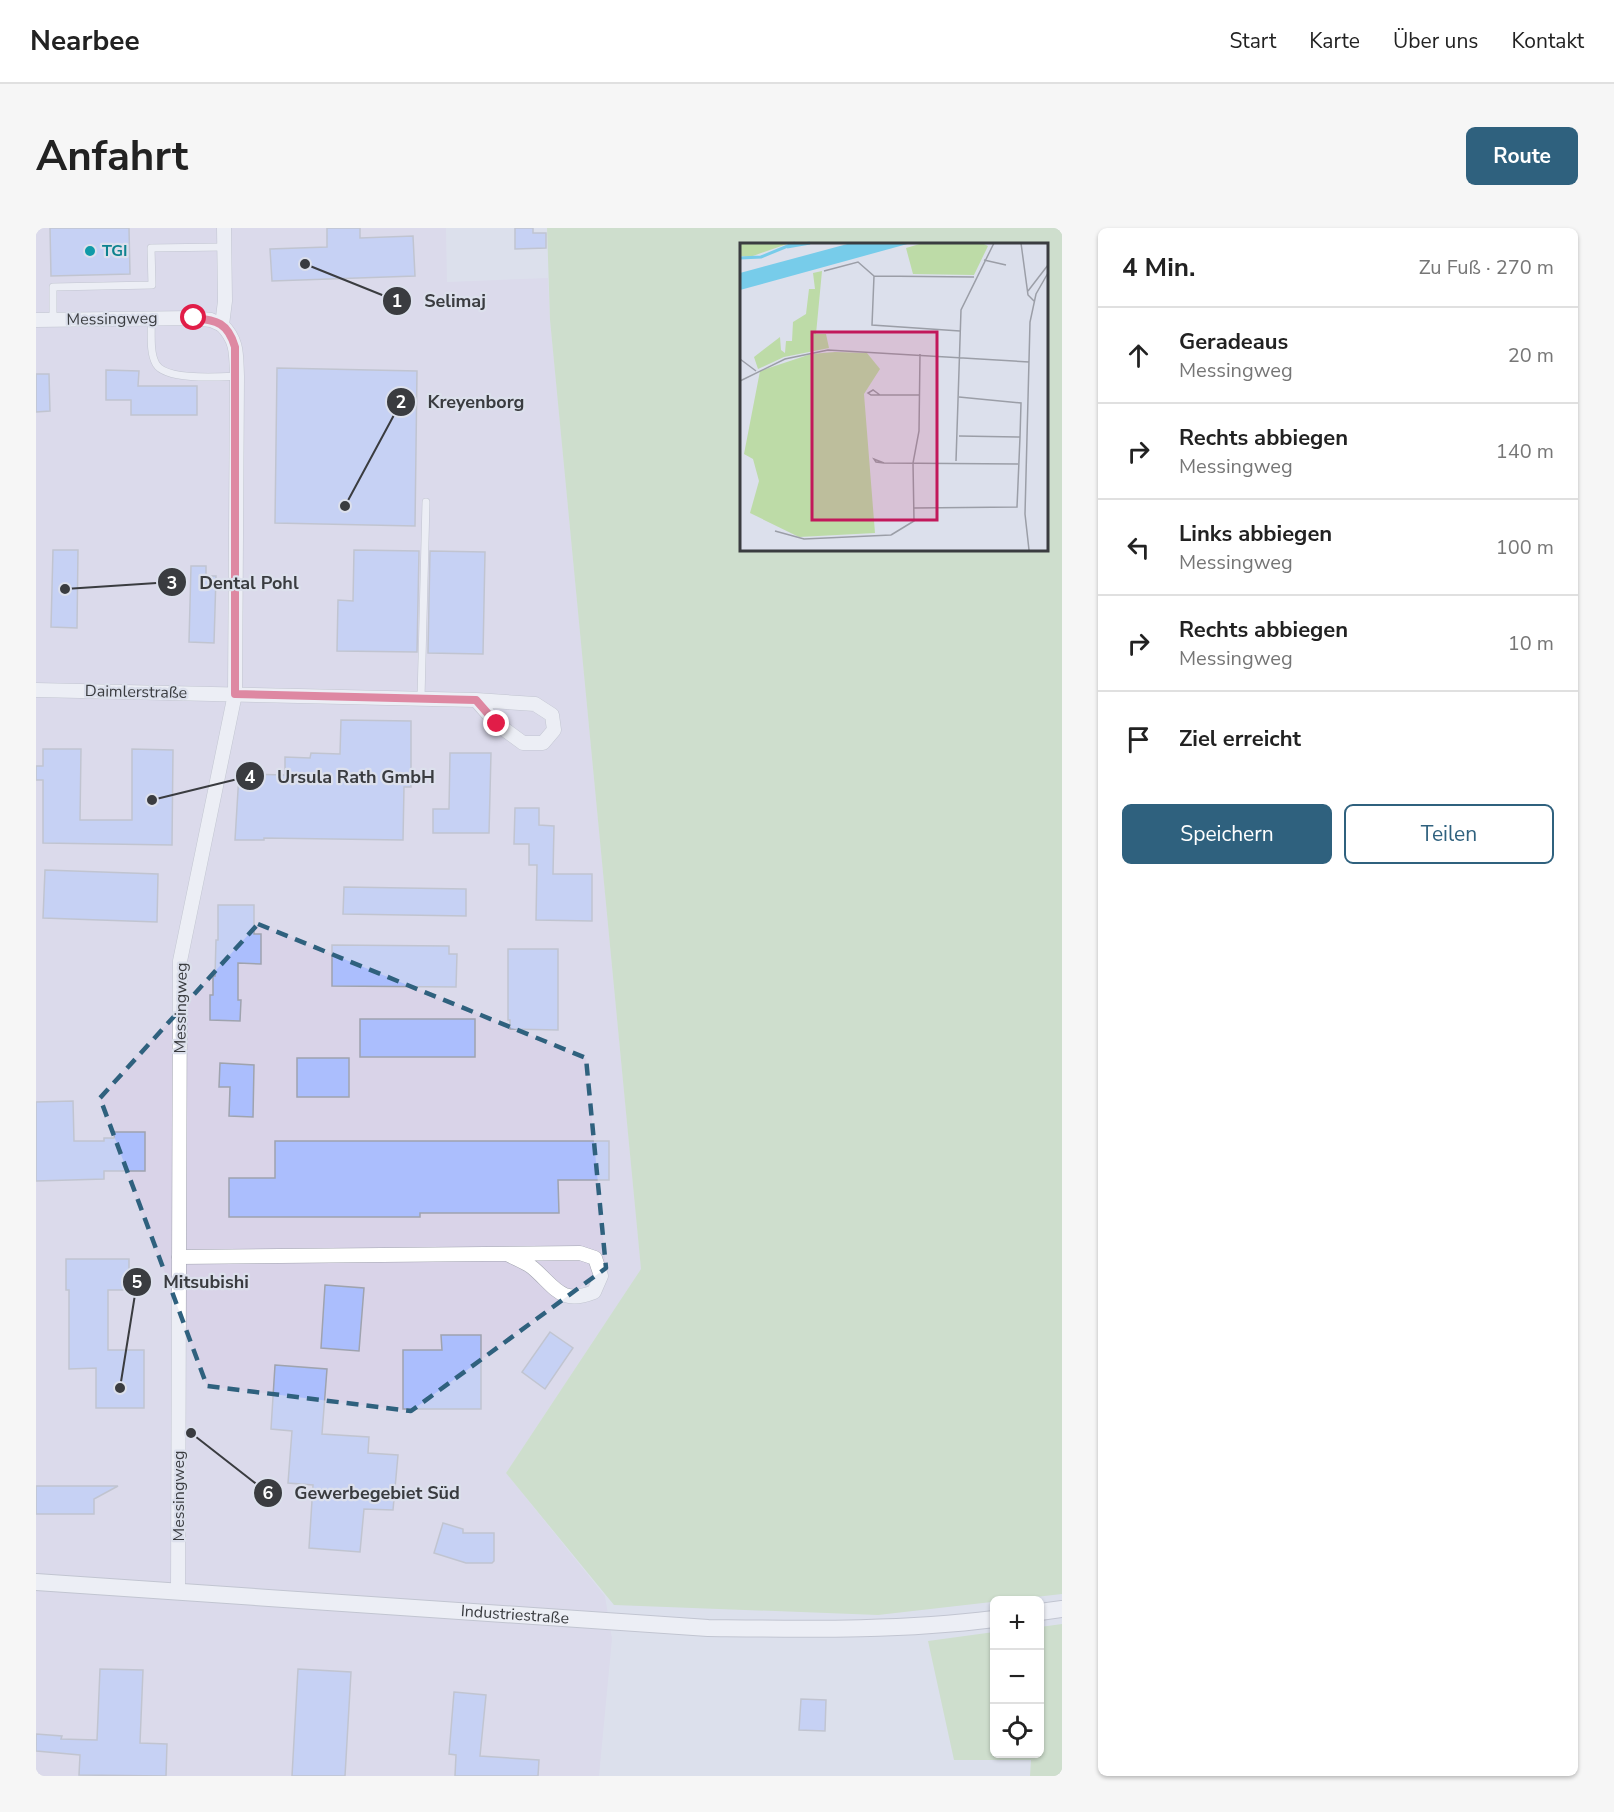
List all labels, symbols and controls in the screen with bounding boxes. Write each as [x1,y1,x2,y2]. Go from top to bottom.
text: Nearbee [30,22,140,60]
text: Start [1229,27,1276,55]
text: Karte [1309,27,1360,55]
text: Über uns [1393,27,1478,55]
text: Kontakt [1511,27,1584,55]
button: Route [1466,127,1578,185]
text: Anfahrt [36,128,188,185]
place label: TGI [102,240,128,262]
inset map [740,243,1047,550]
marker: TGI [83,244,97,258]
text: 4 Min. [1122,250,1195,285]
text: Zu Fuß · 270 m [1419,254,1554,281]
callout: Selimaj [382,283,497,319]
text: 1 [392,289,402,313]
text: Selimaj [424,289,486,313]
route start [180,304,206,330]
street label: Messingweg [66,307,158,331]
text: Geradeaus [1179,327,1288,357]
icon: ahead [1122,339,1155,372]
text: 20 m [1508,342,1554,369]
text: Messingweg [1179,357,1293,384]
callout: Kreyenborg [386,384,537,420]
text: 2 [396,390,406,414]
text: Kreyenborg [427,390,525,414]
text: Rechts abbiegen [1179,423,1348,453]
icon: right [1122,435,1155,468]
text: 140 m [1496,438,1554,465]
text: Messingweg [1179,453,1293,480]
text: Links abbiegen [1179,519,1332,549]
icon: left [1122,531,1155,564]
text: 100 m [1496,534,1554,561]
text: Messingweg [1179,549,1293,576]
callout: Dental Pohl [157,564,311,600]
text: 3 [167,571,177,595]
text: Dental Pohl [199,571,299,595]
text: Rechts abbiegen [1179,615,1348,645]
icon: right [1122,627,1155,660]
text: 10 m [1508,630,1554,657]
text: Messingweg [1179,645,1293,672]
street label: Daimlerstraße [85,680,187,704]
route end [483,710,509,736]
icon: arrive [1122,723,1155,756]
text: Ziel erreicht [1179,724,1301,754]
callout: Ursula Rath GmbH [235,758,447,794]
text: 4 [245,765,256,789]
text: Ursula Rath GmbH [277,765,435,789]
button: Speichern [1122,804,1332,864]
button: Teilen [1344,804,1554,864]
street label: Messingweg [169,962,193,1054]
callout: Mitsubishi [122,1264,261,1300]
text: 5 [132,1270,143,1294]
text: Mitsubishi [163,1270,249,1294]
street label: Messingweg [168,1451,190,1542]
callout: Gewerbegebiet Süd [253,1475,472,1511]
text: 6 [263,1481,274,1505]
text: Gewerbegebiet Süd [294,1481,460,1505]
map controls [990,1596,1044,1758]
button: + [990,1596,1044,1650]
street label: Industriestraße [460,1600,570,1629]
button: − [990,1650,1044,1704]
button: locate [990,1704,1044,1758]

